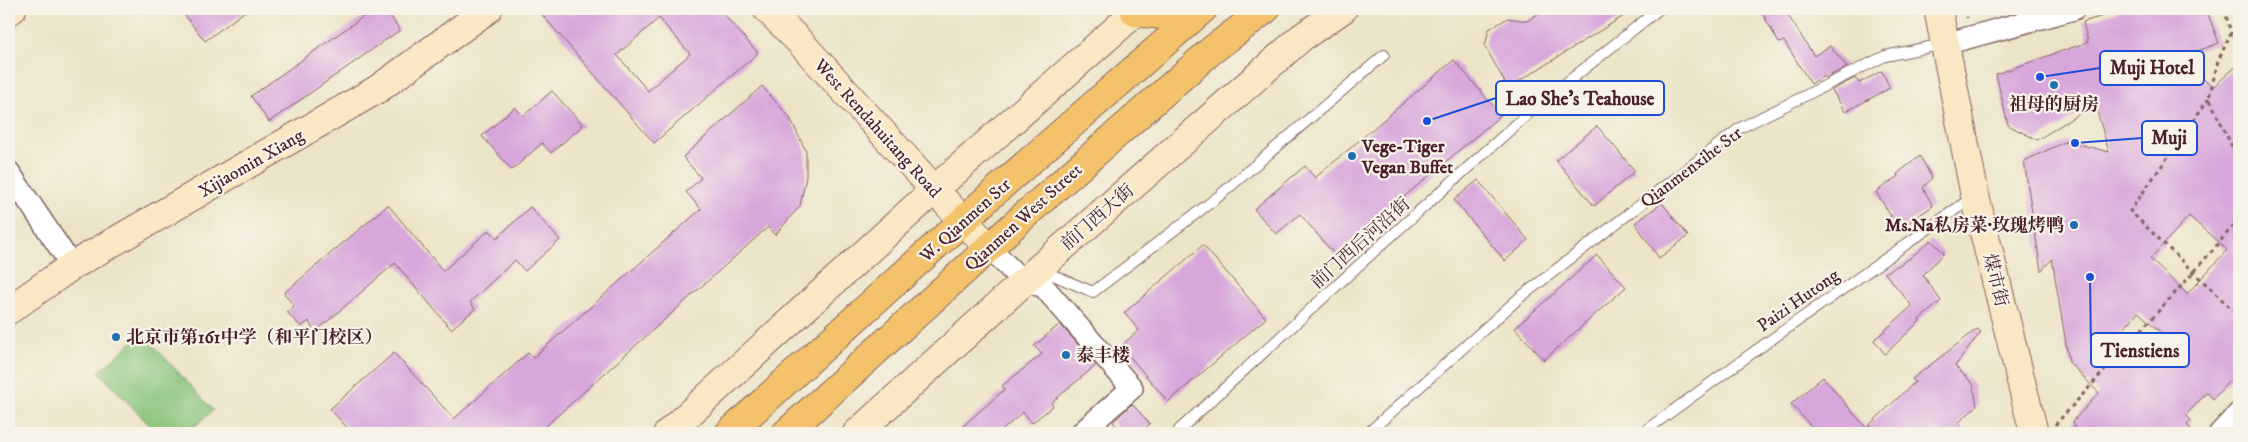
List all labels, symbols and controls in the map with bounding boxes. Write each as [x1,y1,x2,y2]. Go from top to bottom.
callout: Muji Hotel [2100,51,2204,85]
street label: West Rendahuitang Road [808,54,945,203]
text: Muji Hotel [2110,57,2194,81]
marker: 祖母的厨房 [2048,79,2060,91]
callout: Lao She's Teahouse [1496,81,1664,115]
text: Lao She's Teahouse [1506,88,1655,111]
place label: 祖母的厨房 [2009,94,2099,116]
callout: Muji [2142,121,2197,155]
street label: Qianmenxihe Str [1636,122,1747,213]
street label: Xijiaomin Xiang [195,125,308,203]
text: Muji [2151,127,2187,151]
place label: Vege-Tiger Vegan Buffet [1361,136,1453,179]
marker: Vege-Tiger Vegan Buffet [1346,150,1358,162]
street label: Qianmen West Street [960,159,1087,276]
street label: W. Qianmen Str [915,174,1016,268]
street label: 前门西大街 [1056,180,1139,256]
street label: 前门西后河沿街 [1306,193,1415,294]
place label: Ms.Na私房菜·玫瑰烤鸭 [1885,215,2064,237]
marker: Ms.Na私房菜·玫瑰烤鸭 [2068,219,2080,231]
street label: 煤市街 [1978,251,2012,309]
street label: Paizi Hutong [1753,264,1844,337]
place label: 北京市第161中学（和平门校区） [126,327,382,349]
marker: 北京市第161中学（和平门校区） [110,331,122,343]
callout: Tienstiens [2091,333,2189,367]
text: Tienstiens [2100,340,2180,363]
place label: 泰丰楼 [1076,345,1130,367]
marker: 泰丰楼 [1060,349,1072,361]

